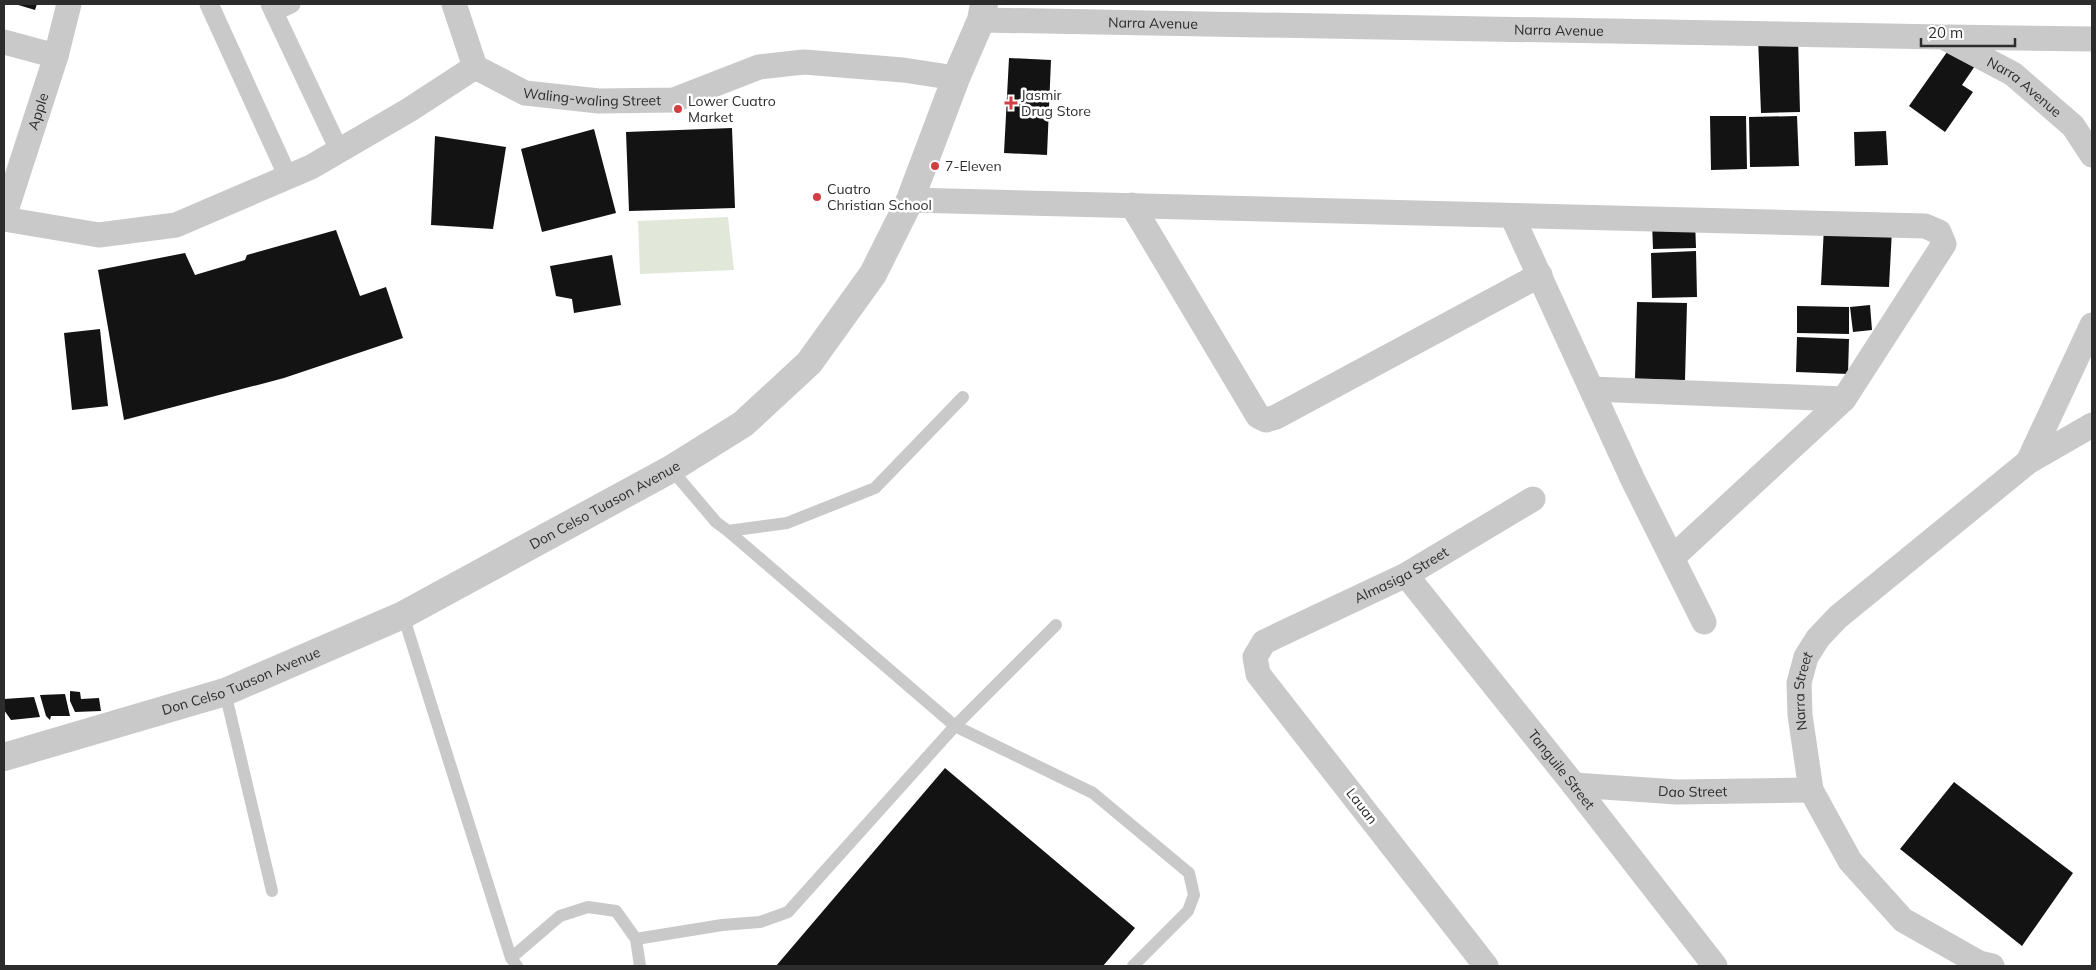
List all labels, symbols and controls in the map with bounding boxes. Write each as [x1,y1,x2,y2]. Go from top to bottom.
street label: Narra Avenue [1108,13,1198,33]
scale bar [1921,15,2015,47]
street label: Narra Avenue [1514,20,1604,40]
text: 20 m [1928,23,1963,42]
street label: Narra Avenue [1984,53,2065,121]
street label: Waling-waling Street [522,84,661,110]
place label: Jasmir Drug Store [1021,86,1091,120]
street label: Apple [24,90,53,132]
place label: Lower Cuatro Market [688,92,776,126]
marker: Jasmir Drug Store [1005,97,1017,109]
marker: Lower Cuatro Market [672,103,684,115]
place label: 7-Eleven [945,157,1002,175]
marker: 7-Eleven [929,160,941,172]
place label: Cuatro Christian School [827,180,932,214]
marker: Cuatro Christian School [811,191,823,203]
street label: Don Celso Tuason Avenue [526,457,683,553]
street label: Almasiga Street [1351,543,1452,607]
street label: Don Celso Tuason Avenue [159,643,323,719]
street label: Narra Street [1790,648,1816,732]
street label: Tanguile Street [1524,726,1599,813]
street label: Dao Street [1658,782,1728,801]
street label: Lauan [1342,784,1382,828]

